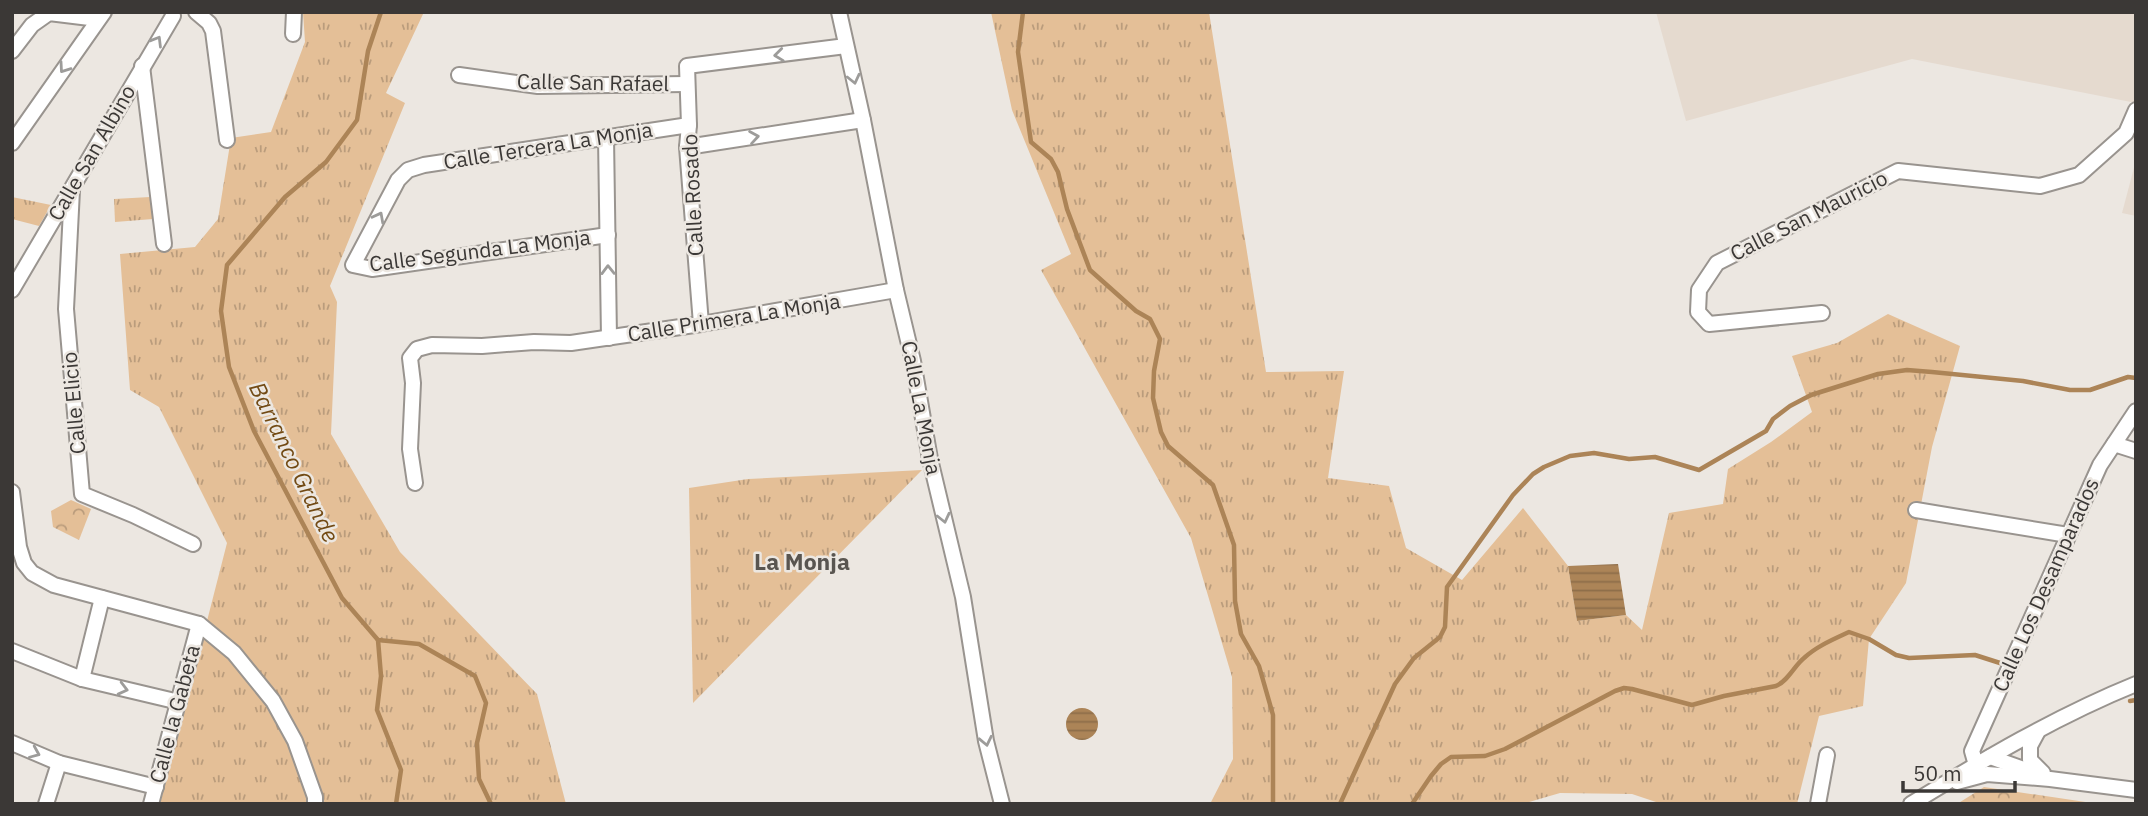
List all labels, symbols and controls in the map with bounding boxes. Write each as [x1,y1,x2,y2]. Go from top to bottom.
one-way arrow [149,35,162,48]
one-way arrow [773,47,785,62]
one-way arrow [59,60,72,73]
street label: Calle San Rafael [517,67,670,97]
one-way arrow [845,73,860,85]
street label: Calle San Albino [41,79,141,226]
street label: Calle Tercera La Monja [441,115,654,175]
one-way arrow [748,130,760,145]
street label: Calle Rosado [675,133,709,257]
street label: Calle San Mauricio [1725,163,1892,267]
one-way arrow [371,211,384,224]
street label: Calle Segunda La Monja [368,223,592,277]
one-way arrow [600,264,616,275]
street label: Calle Primera La Monja [625,286,842,348]
street label: Calle La Monja [895,338,949,477]
street label: Calle Elicio [55,351,91,456]
water label: Barranco Grande [243,376,347,547]
street label: Calle Los Desamparados [1985,473,2105,696]
one-way arrow [936,512,950,524]
district label: La Monja [754,546,850,576]
street label: Calle la Gabeta [142,642,206,786]
one-way arrow [117,681,129,695]
one-way arrow [978,735,993,747]
one-way arrow [28,745,41,759]
scale bar [1903,750,2015,794]
text: 50 m [1913,759,1962,787]

